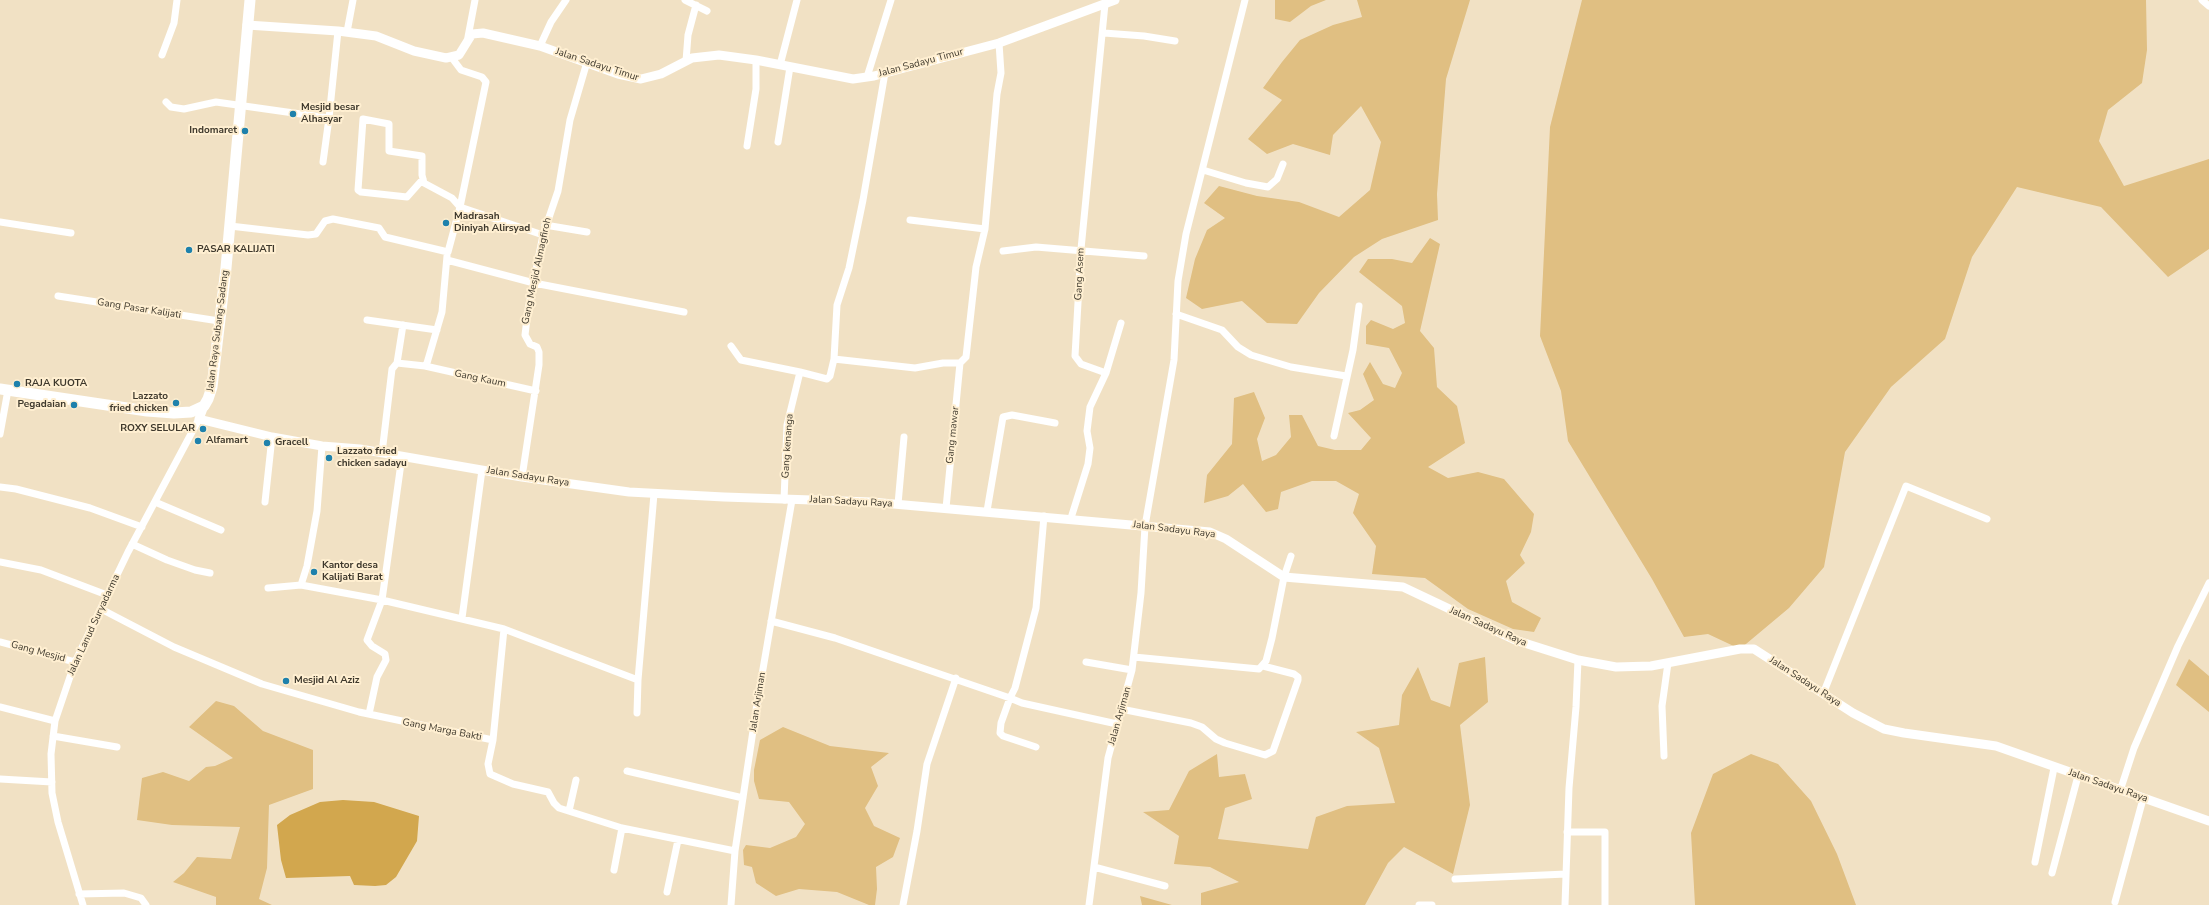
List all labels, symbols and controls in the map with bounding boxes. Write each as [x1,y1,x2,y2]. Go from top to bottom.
street label: Jalan Sadayu Timur [554,46,640,84]
street label: Jalan Sadayu Timur [877,46,965,80]
place label: Mesjid besar Alhasyar [301,102,360,126]
marker: Mesjid besar Alhasyar [288,109,298,119]
place label: Indomaret [189,125,237,137]
marker: Indomaret [240,126,250,136]
place label: Madrasah Diniyah Alirsyad [454,211,530,234]
street label: Gang Mesjid Almagfiroh [520,217,554,325]
marker: Madrasah Diniyah Alirsyad [441,218,451,228]
place label: PASAR KALIJATI [197,244,275,256]
marker: PASAR KALIJATI [184,245,194,255]
street label: Gang Asem [1073,247,1087,301]
street label: Jalan Raya Subang-Sadang [205,269,231,393]
street label: Gang Pasar Kalijati [96,296,182,322]
street label: Gang Kaum [453,368,507,390]
place label: RAJA KUOTA [25,378,87,390]
marker: RAJA KUOTA [12,379,22,389]
place label: Lazzato fried chicken [109,391,168,414]
marker: Lazzato fried chicken [171,398,181,408]
place label: Pegadaian [17,399,66,411]
marker: Pegadaian [69,400,79,410]
street label: Gang mawar [944,406,962,464]
street label: Gang kenanga [780,413,796,479]
place label: ROXY SELULAR [120,423,195,435]
marker: ROXY SELULAR [198,424,208,434]
place label: Alfamart [206,435,248,447]
marker: Alfamart [193,436,203,446]
place label: Gracell [275,437,308,449]
marker: Gracell [262,438,272,448]
place label: Lazzato fried chicken sadayu [337,446,407,470]
marker: Lazzato fried chicken sadayu [324,453,334,463]
street label: Jalan Sadayu Raya [486,465,570,489]
street label: Jalan Sadayu Raya [809,494,893,510]
street label: Jalan Sadayu Raya [1132,519,1216,541]
place label: Kantor desa Kalijati Barat [322,560,383,584]
marker: Kantor desa Kalijati Barat [309,567,319,577]
street label: Jalan Lanud Suryadarma [65,573,123,677]
street label: Jalan Sadayu Raya [1448,605,1528,649]
street label: Gang Mesjid [9,639,67,665]
street label: Jalan Sadayu Raya [1767,654,1843,710]
street label: Jalan Arjiman [747,671,769,733]
place label: Mesjid Al Aziz [294,675,360,687]
marker: Mesjid Al Aziz [281,676,291,686]
street label: Jalan Arjiman [1106,685,1134,747]
street label: Gang Marga Bakti [401,716,483,744]
street label: Jalan Sadayu Raya [2067,767,2149,805]

